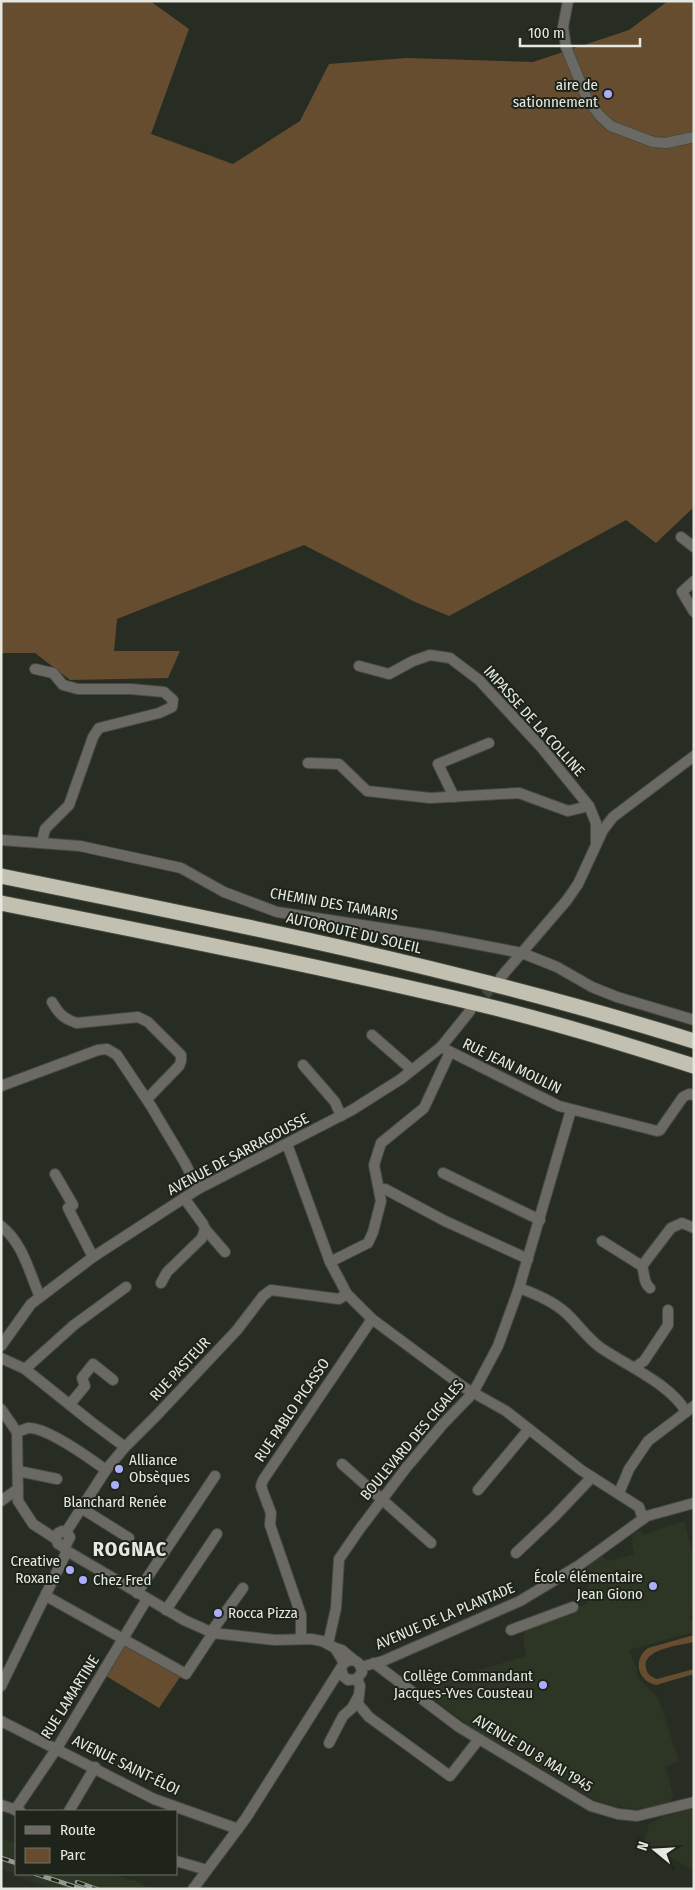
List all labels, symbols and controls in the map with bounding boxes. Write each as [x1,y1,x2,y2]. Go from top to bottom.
scale bar [520,15,640,47]
text: 100 m [528,24,565,42]
place label: aire de sationnement [513,76,598,111]
marker: aire de sationnement [602,88,614,100]
street label: IMPASSE DE LA COLLINE [480,662,588,780]
street label: CHEMIN DES TAMARIS [269,884,399,924]
street label: AUTOROUTE DU SOLEIL [285,909,424,957]
street label: RUE JEAN MOULIN [460,1034,564,1098]
street label: AVENUE DE SARRAGOUSSE [164,1109,312,1199]
street label: RUE PASTEUR [146,1333,214,1405]
street label: RUE PABLO PICASSO [251,1355,333,1465]
street label: BOULEVARD DES CIGALES [356,1376,468,1504]
place label: Alliance Obsèques [129,1451,190,1486]
marker: Alliance Obsèques [113,1463,125,1475]
marker: Blanchard Renée [109,1479,121,1491]
place label: Blanchard Renée [63,1493,167,1511]
district label: ROGNAC [93,1537,167,1561]
place label: Creative Roxane [10,1552,60,1587]
marker: Creative Roxane [64,1564,76,1576]
place label: École élémentaire Jean Giono [534,1568,643,1603]
place label: Chez Fred [93,1571,151,1589]
marker: Chez Fred [77,1574,89,1586]
street label: AVENUE DE LA PLANTADE [373,1579,517,1653]
marker: École élémentaire Jean Giono [647,1580,659,1592]
place label: Rocca Pizza [228,1604,298,1622]
marker: Rocca Pizza [212,1607,224,1619]
street label: RUE LAMARTINE [37,1652,103,1742]
place label: Collège Commandant Jacques-Yves Cousteau [394,1667,533,1702]
marker: Collège Commandant Jacques-Yves Cousteau [537,1679,549,1691]
street label: AVENUE DU 8 MAI 1945 [470,1710,596,1796]
street label: AVENUE SAINT-ÉLOI [69,1731,183,1799]
legend [15,1810,178,1875]
text: Route [60,1821,96,1839]
north arrow [630,1825,680,1875]
text: N [634,1840,652,1853]
text: Parc [60,1846,86,1864]

